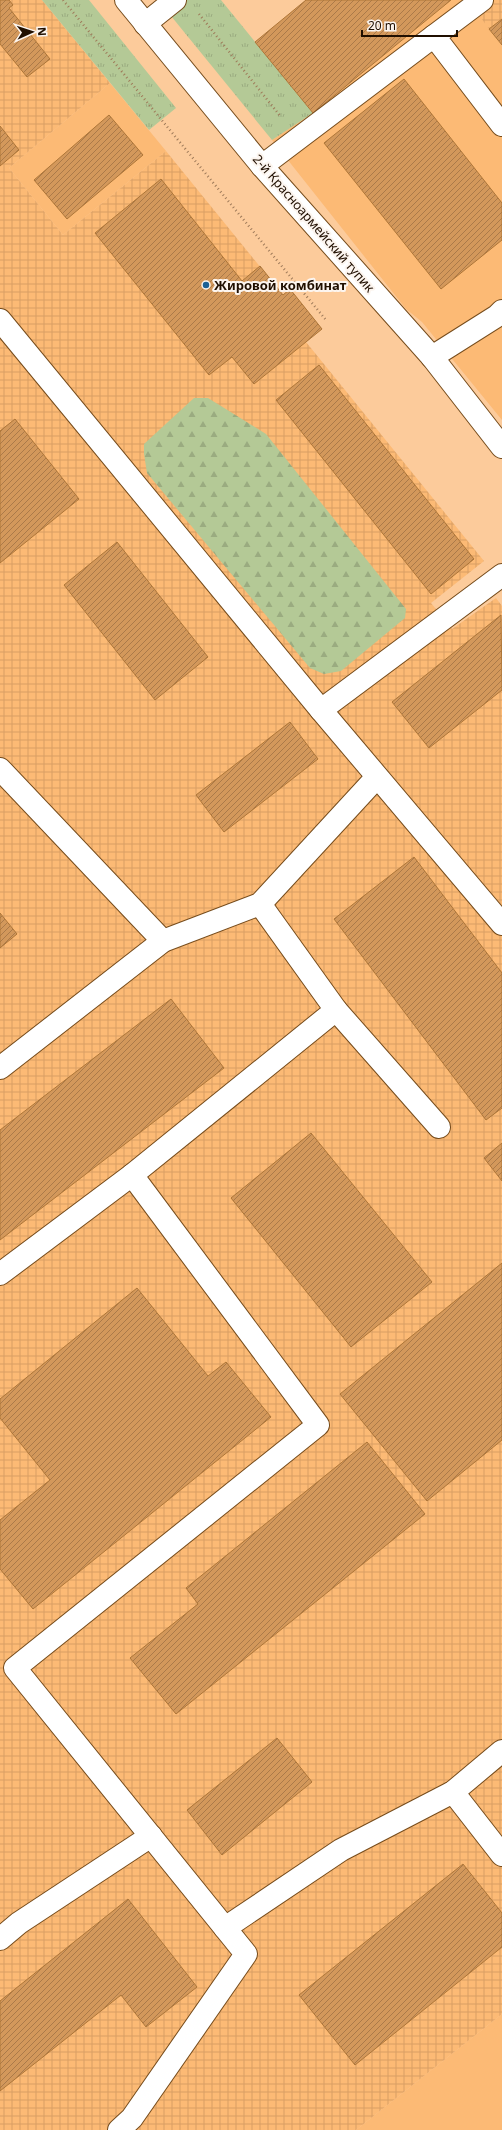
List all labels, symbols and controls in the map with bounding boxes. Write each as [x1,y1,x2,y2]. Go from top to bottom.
north arrow [12,12,52,52]
scale bar [362,12,457,38]
text: 20 m [368,17,396,34]
text: N [35,27,50,36]
street label: 2-й Красноармейский тупик [249,150,379,296]
place label: Жировой комбинат [214,276,347,294]
marker: Жировой комбинат [201,280,211,290]

